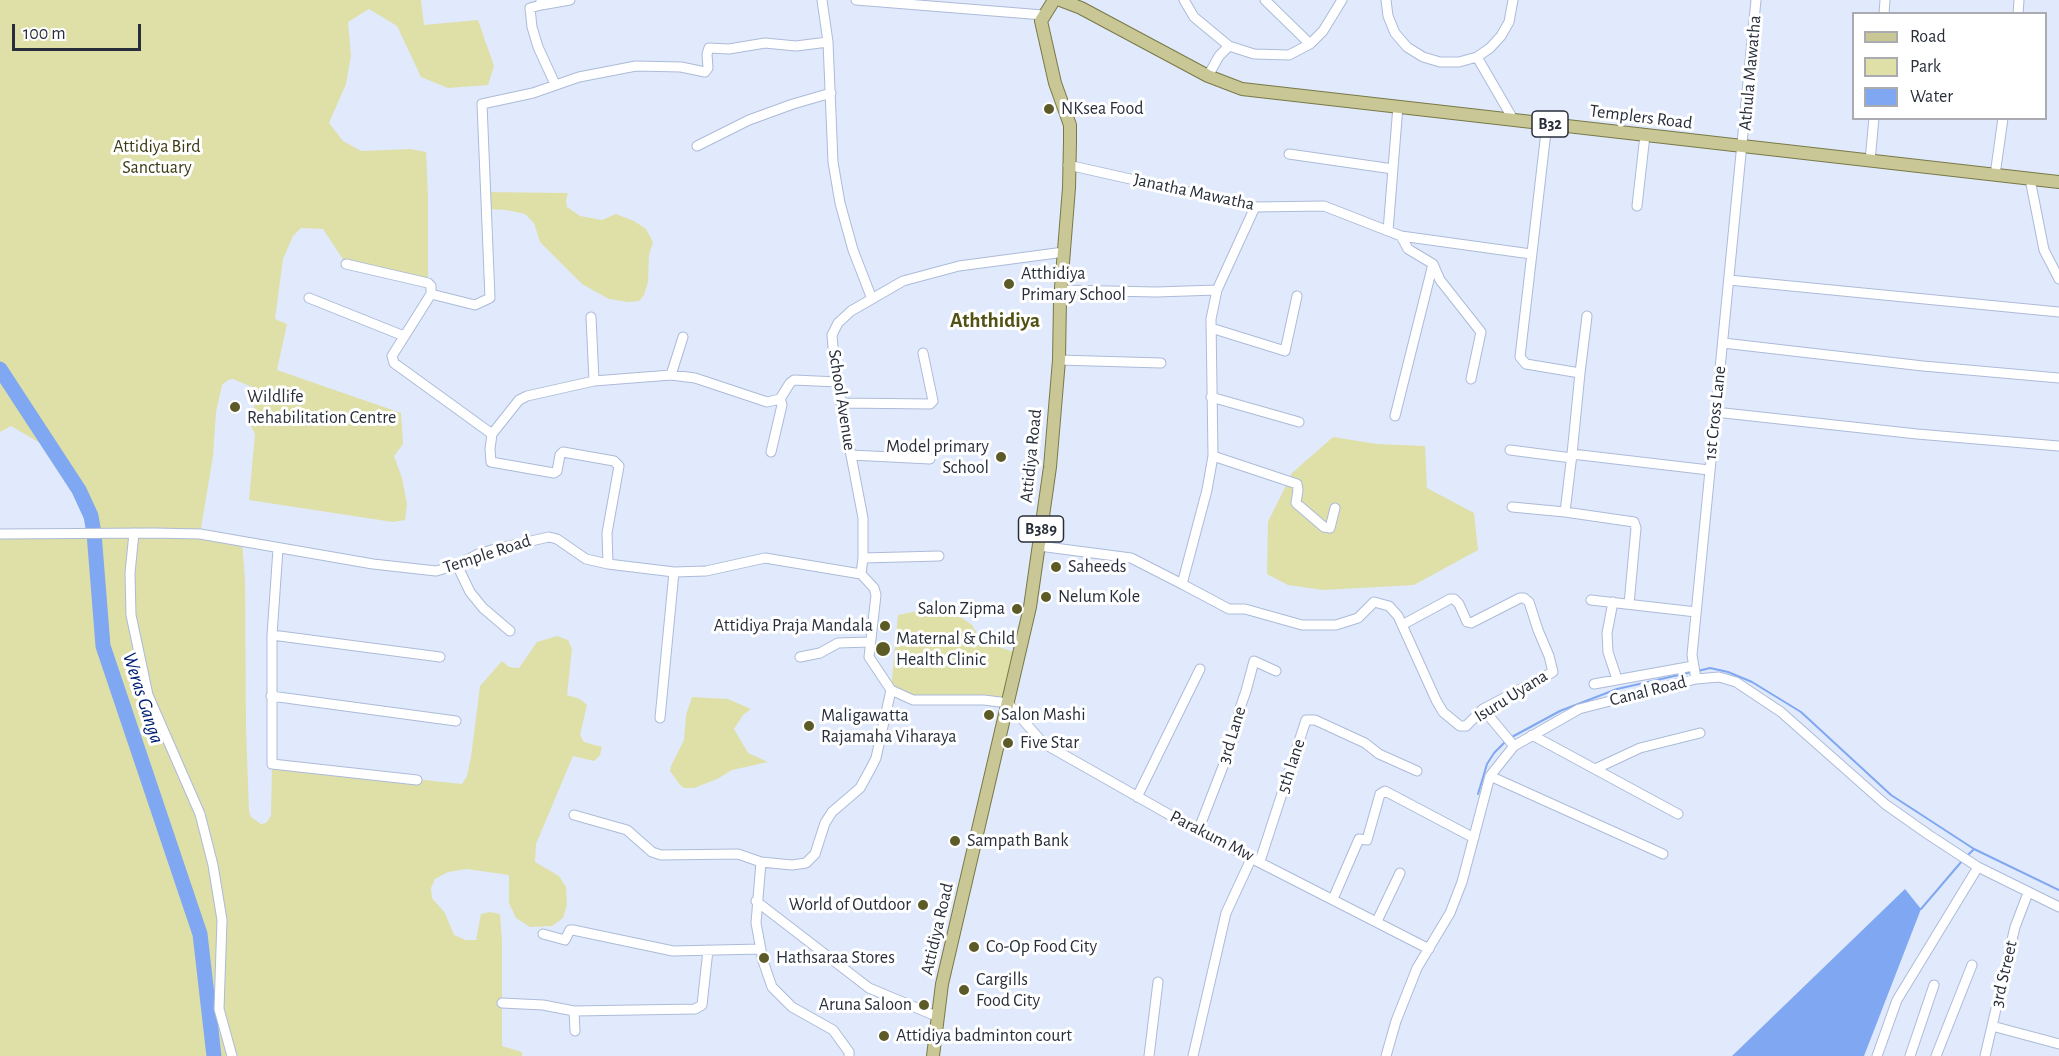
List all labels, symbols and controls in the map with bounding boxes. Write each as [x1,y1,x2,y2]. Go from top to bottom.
scale bar [15,12,144,50]
legend [1852,12,2047,120]
street label: Athula Mawatha [1734,14,1766,132]
text: 100 m [23,25,66,43]
text: Road [1910,28,1946,46]
text: Park [1910,58,1941,76]
text: Water [1910,88,1953,106]
place label: NKsea Food [1061,98,1144,120]
street label: Templers Road [1588,100,1694,134]
marker: NKsea Food [1042,102,1056,116]
road number: B32 [1532,111,1568,137]
park label: Attidiya Bird Sanctuary [113,136,201,178]
street label: Janatha Mawatha [1132,169,1256,215]
place label: Atthidiya Primary School [1021,263,1126,306]
marker: Atthidiya Primary School [1002,277,1016,291]
district label: Aththidiya [950,308,1040,334]
street label: School Avenue [823,348,861,452]
street label: 1st Cross Lane [1699,365,1731,461]
place label: Wildlife Rehabilitation Centre [247,386,396,428]
marker: Wildlife Rehabilitation Centre [228,400,242,414]
street label: Attidiya Road [1015,408,1047,504]
place label: Model primary School [886,436,989,478]
marker: Model primary School [994,450,1008,464]
road number: B389 [1018,516,1064,542]
street label: Temple Road [440,530,534,578]
place label: Saheeds [1068,556,1126,578]
marker: Saheeds [1049,560,1063,574]
place label: Nelum Kole [1058,586,1140,608]
marker: Nelum Kole [1039,590,1053,604]
place label: Salon Zipma [918,598,1005,620]
marker: Salon Zipma [1010,602,1024,616]
place label: Attidiya Praja Mandala [714,615,873,637]
marker: Attidiya Praja Mandala [878,619,892,633]
place label: Maternal & Child Health Clinic [896,628,1015,670]
marker: Maternal & Child Health Clinic [874,640,892,658]
water label: Weras Ganga [117,649,169,747]
street label: Isuru Uyana [1470,665,1552,727]
street label: Canal Road [1607,671,1689,711]
place label: Salon Mashi [1001,704,1086,726]
street label: 3rd Lane [1213,704,1251,766]
place label: Maligawatta Rajamaha Viharaya [821,705,957,748]
marker: Salon Mashi [982,708,996,722]
marker: Maligawatta Rajamaha Viharaya [802,719,816,733]
place label: Five Star [1020,732,1079,754]
marker: Five Star [1001,736,1015,750]
street label: 5th lane [1272,736,1310,796]
street label: Parakum Mw [1166,806,1258,866]
place label: Sampath Bank [967,830,1069,852]
marker: Sampath Bank [948,834,962,848]
street label: Attidiya Road [916,881,958,977]
place label: World of Outdoor [789,894,911,916]
marker: World of Outdoor [916,898,930,912]
place label: Co-Op Food City [986,936,1097,958]
street label: 3rd Street [1986,939,2022,1009]
marker: Co-Op Food City [967,940,981,954]
place label: Hathsaraa Stores [776,947,895,969]
marker: Hathsaraa Stores [757,951,771,965]
place label: Cargills Food City [976,969,1040,1012]
marker: Cargills Food City [957,983,971,997]
place label: Aruna Saloon [819,994,912,1016]
marker: Aruna Saloon [917,998,931,1012]
place label: Attidiya badminton court [896,1025,1072,1047]
marker: Attidiya badminton court [877,1029,891,1043]

